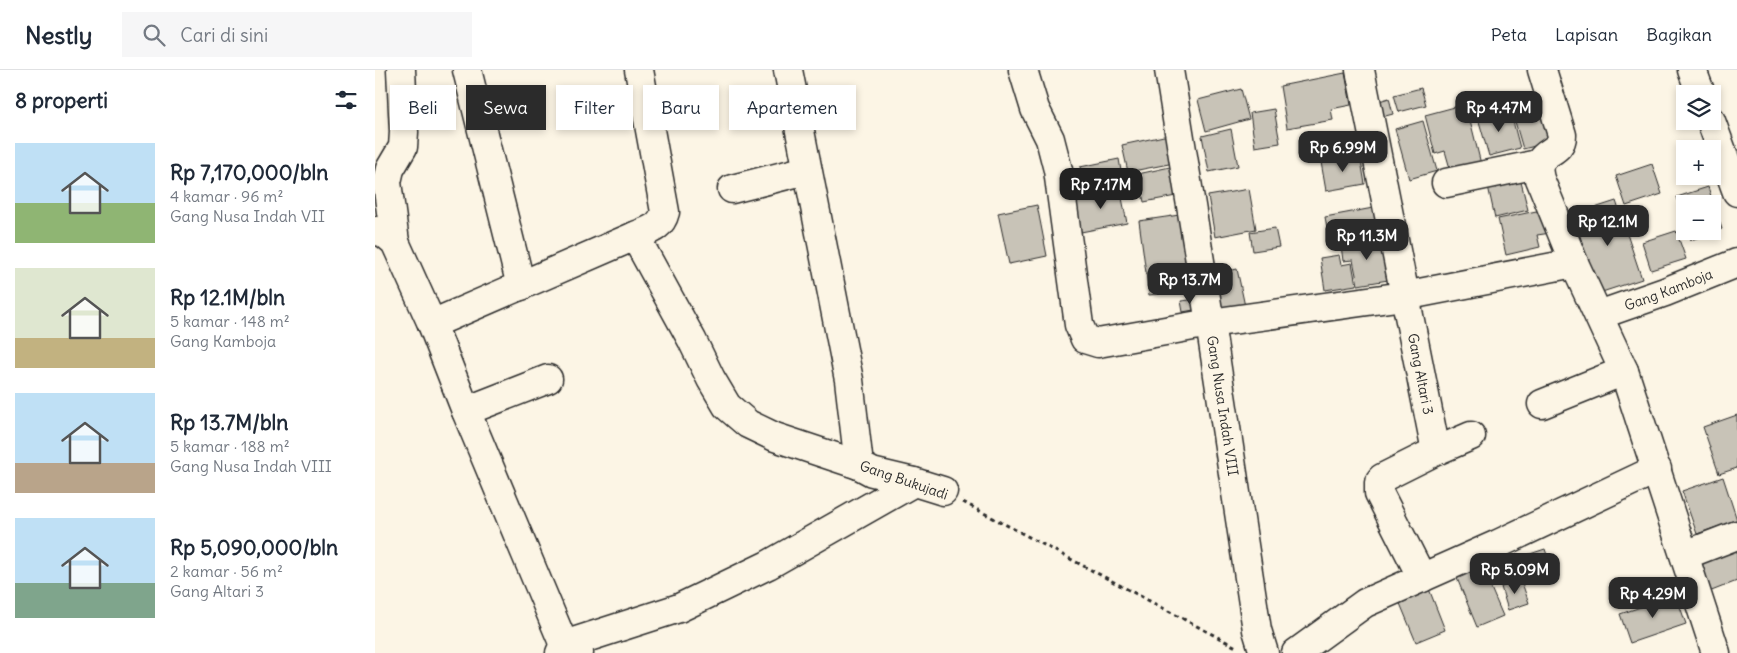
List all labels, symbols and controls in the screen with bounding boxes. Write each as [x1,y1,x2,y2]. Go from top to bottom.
search box [122,12,472,57]
text: Nestly [25,20,92,50]
icon: search [140,21,168,49]
text: Cari di sini [180,23,268,47]
text: Peta [1491,23,1527,46]
text: Lapisan [1555,23,1618,46]
text: Bagikan [1646,23,1712,46]
chip: Beli [390,85,456,130]
chip: Sewa [466,85,546,130]
chip: Filter [556,85,633,130]
chip: Baru [643,85,719,130]
chip: Apartemen [729,85,856,130]
map controls [1676,85,1721,240]
button: layers [1676,85,1721,130]
icon: filters [332,86,360,114]
text: 8 properti [15,87,108,114]
pin: Rp 4.47M [1447,90,1551,133]
text: Rp 4.47M [1466,97,1532,117]
pin: Rp 6.99M [1291,131,1395,173]
text: Rp 6.99M [1309,137,1377,157]
button: + [1676,140,1721,185]
text: Rp 7,170,000/bln [170,159,328,186]
icon: home [55,163,115,223]
pin: Rp 7.17M [1049,168,1153,210]
text: Rp 7.17M [1071,174,1131,194]
text: 4 kamar · 96 m² [170,186,283,206]
button: − [1676,195,1721,240]
pin: Rp 12.1M [1556,204,1660,247]
text: Gang Nusa Indah VII [170,206,325,226]
text: Rp 12.1M [1578,211,1638,231]
pin: Rp 11.3M [1315,218,1419,261]
text: Rp 11.3M [1336,225,1398,245]
pin: Rp 13.7M [1138,262,1242,305]
street label: Gang Kamboja [1622,265,1715,314]
text: Rp 13.7M [1159,269,1221,289]
text: Rp 12.1M/bln [170,284,285,311]
icon: home [55,288,115,348]
text: 5 kamar · 148 m² [170,311,290,331]
text: Gang Kamboja [170,331,276,351]
street label: Gang Altari 3 [1404,332,1438,416]
street label: Gang Nusa Indah VIII [1203,334,1242,477]
text: Rp 13.7M/bln [170,409,288,436]
icon: home [55,413,115,473]
text: 5 kamar · 188 m² [170,436,290,456]
text: Gang Nusa Indah VIII [170,456,332,476]
street label: Gang Bukujadi [857,456,951,504]
text: Rp 5,090,000/bln [170,534,338,561]
icon: home [55,538,115,598]
pin: Rp 5.09M [1463,552,1567,595]
text: Rp 5.09M [1481,559,1549,579]
text: 2 kamar · 56 m² [170,561,283,581]
pin: Rp 4.29M [1601,576,1705,619]
text: Gang Altari 3 [170,581,264,601]
text: Rp 4.29M [1620,583,1686,603]

